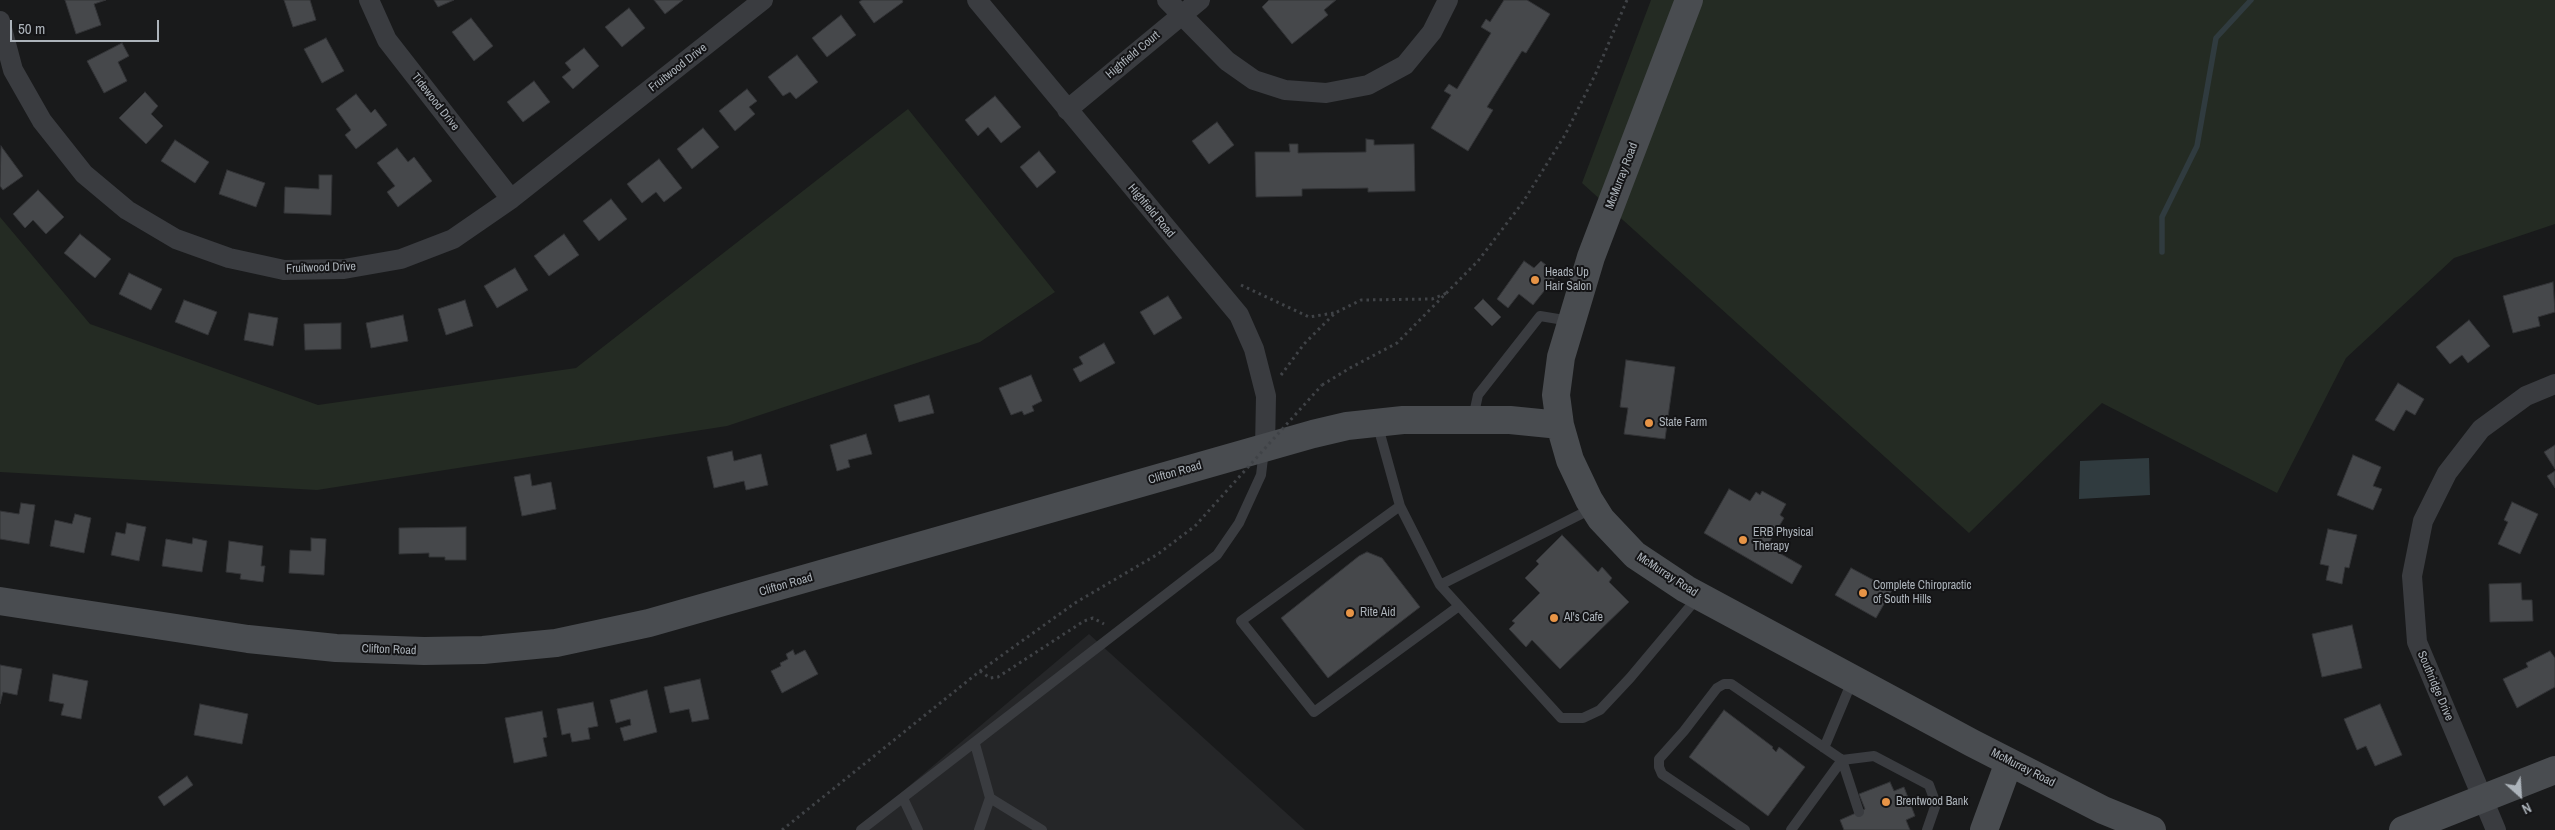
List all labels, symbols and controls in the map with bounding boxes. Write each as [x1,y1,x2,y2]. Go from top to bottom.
scale bar [12,10,161,42]
text: 50 m [18,18,45,39]
street label: Highfield Court [1103,28,1163,82]
street label: Fruitwood Drive [646,41,710,95]
street label: Tidewood Drive [408,70,462,134]
street label: McMurray Road [1603,141,1641,211]
street label: Highfield Road [1124,181,1178,241]
street label: Fruitwood Drive [286,260,356,276]
place label: Heads Up Hair Salon [1545,266,1591,294]
marker: Heads Up Hair Salon [1529,274,1541,286]
place label: State Farm [1659,416,1707,430]
marker: State Farm [1643,417,1655,429]
street label: Clifton Road [1147,459,1203,487]
place label: ERB Physical Therapy [1753,526,1813,554]
marker: ERB Physical Therapy [1737,534,1749,546]
street label: McMurray Road [1634,550,1700,600]
street label: Clifton Road [758,571,814,599]
place label: Complete Chiropractic of South Hills [1873,579,1971,607]
marker: Complete Chiropractic of South Hills [1857,587,1869,599]
place label: Rite Aid [1360,606,1396,620]
marker: Rite Aid [1344,607,1356,619]
place label: Al's Cafe [1564,611,1603,625]
marker: Al's Cafe [1548,612,1560,624]
street label: Clifton Road [361,642,417,658]
street label: Southridge Drive [2414,649,2456,723]
street label: McMurray Road [1989,746,2057,790]
north arrow [2495,770,2545,820]
place label: Brentwood Bank [1896,795,1968,809]
marker: Brentwood Bank [1880,796,1892,808]
text: N [2519,799,2534,818]

